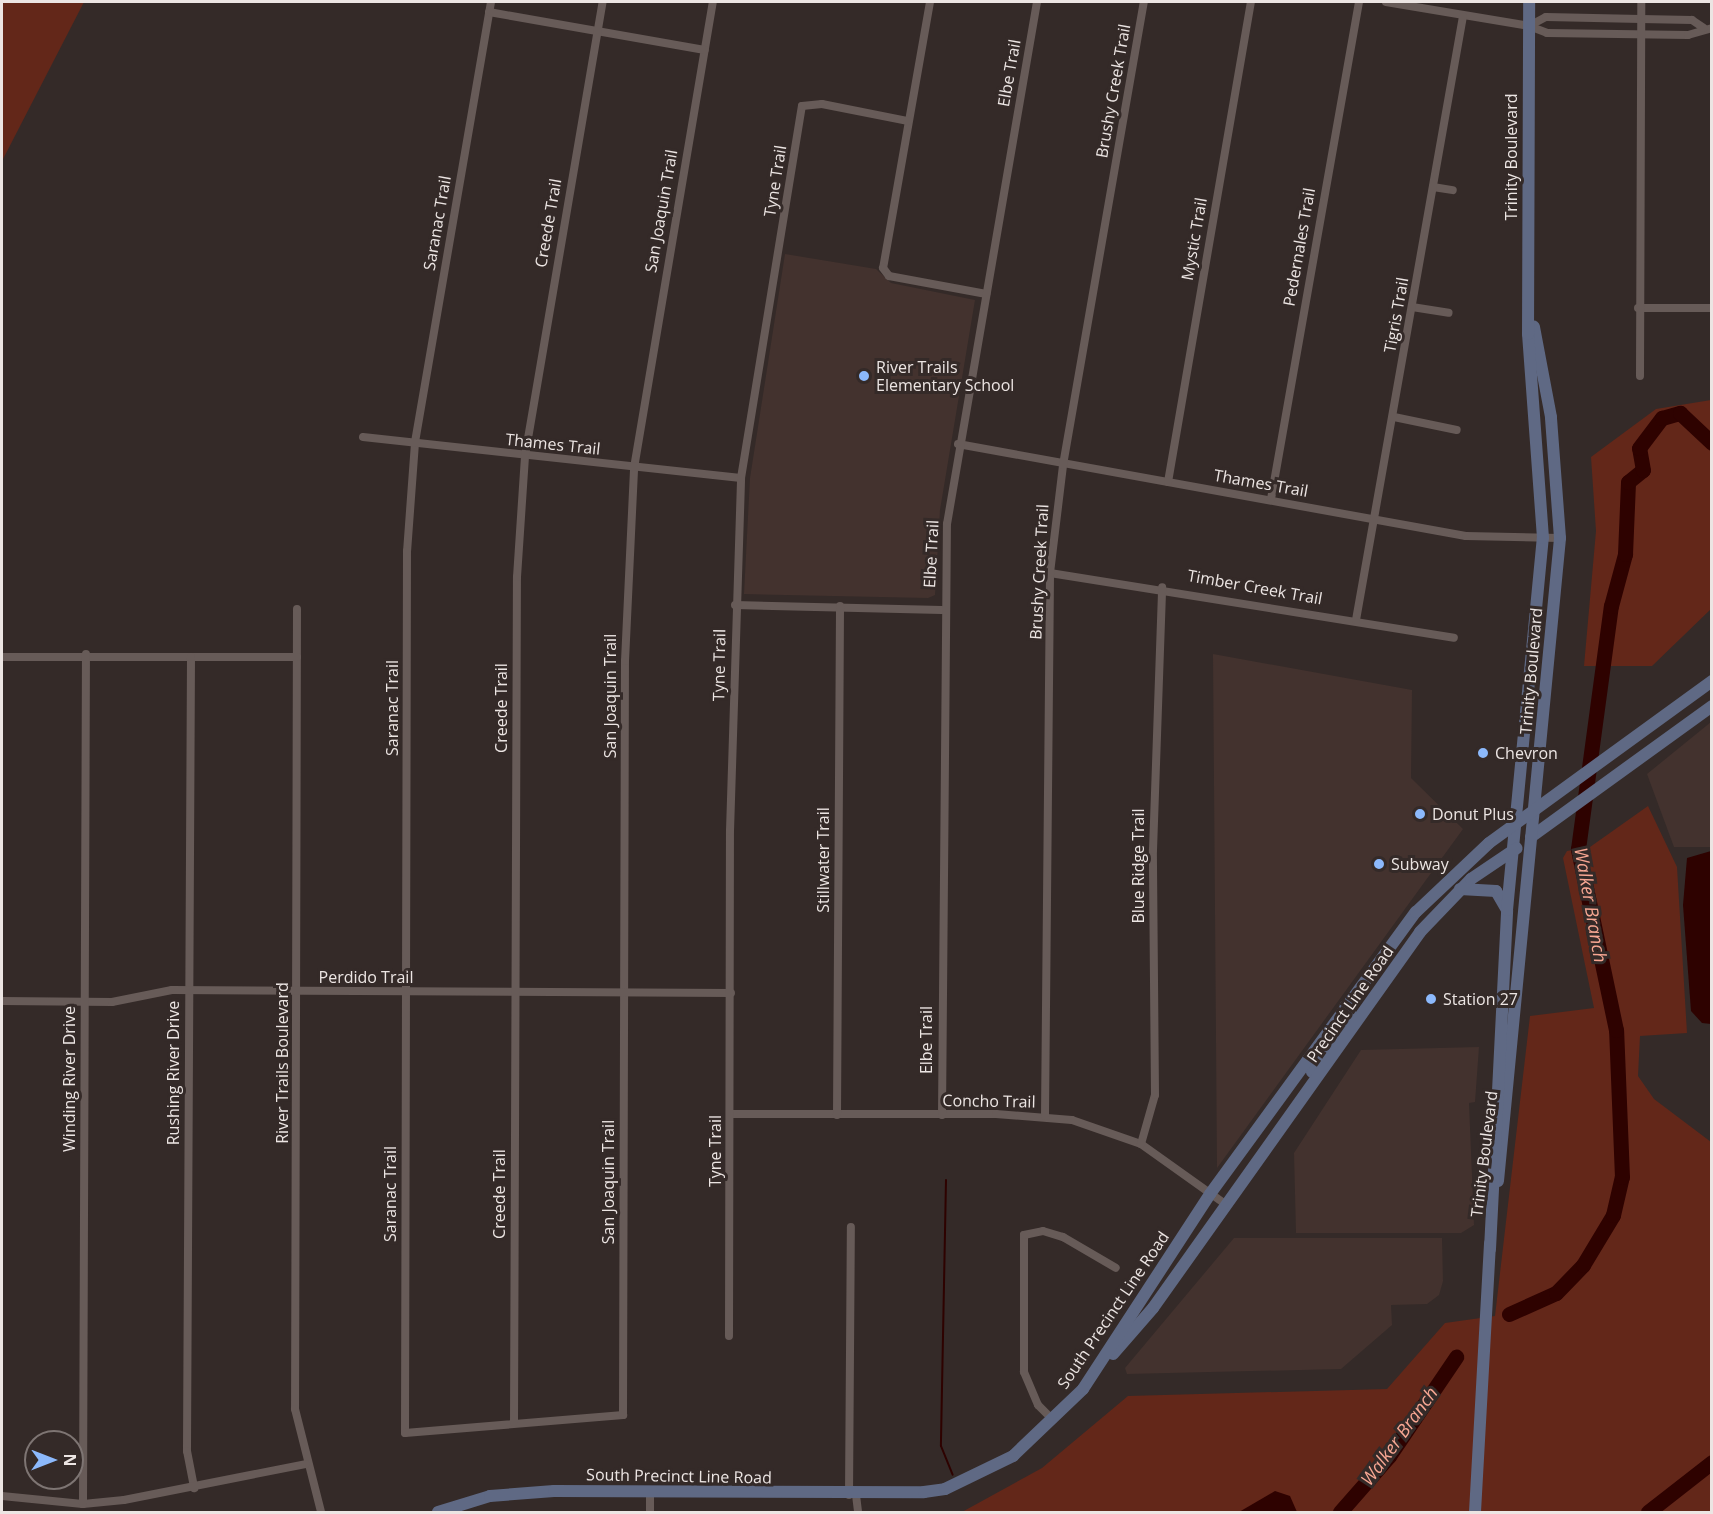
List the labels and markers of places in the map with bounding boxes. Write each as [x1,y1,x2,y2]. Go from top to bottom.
place label: River Trails Elementary School [876,357,1014,395]
marker: River Trails Elementary School [857,369,871,383]
place label: Chevron [1495,743,1558,763]
marker: Chevron [1476,746,1490,760]
place label: Donut Plus [1432,804,1514,824]
marker: Donut Plus [1413,807,1427,821]
place label: Subway [1391,854,1449,874]
marker: Subway [1372,857,1386,871]
place label: Station 27 [1443,989,1518,1009]
marker: Station 27 [1424,992,1438,1006]

